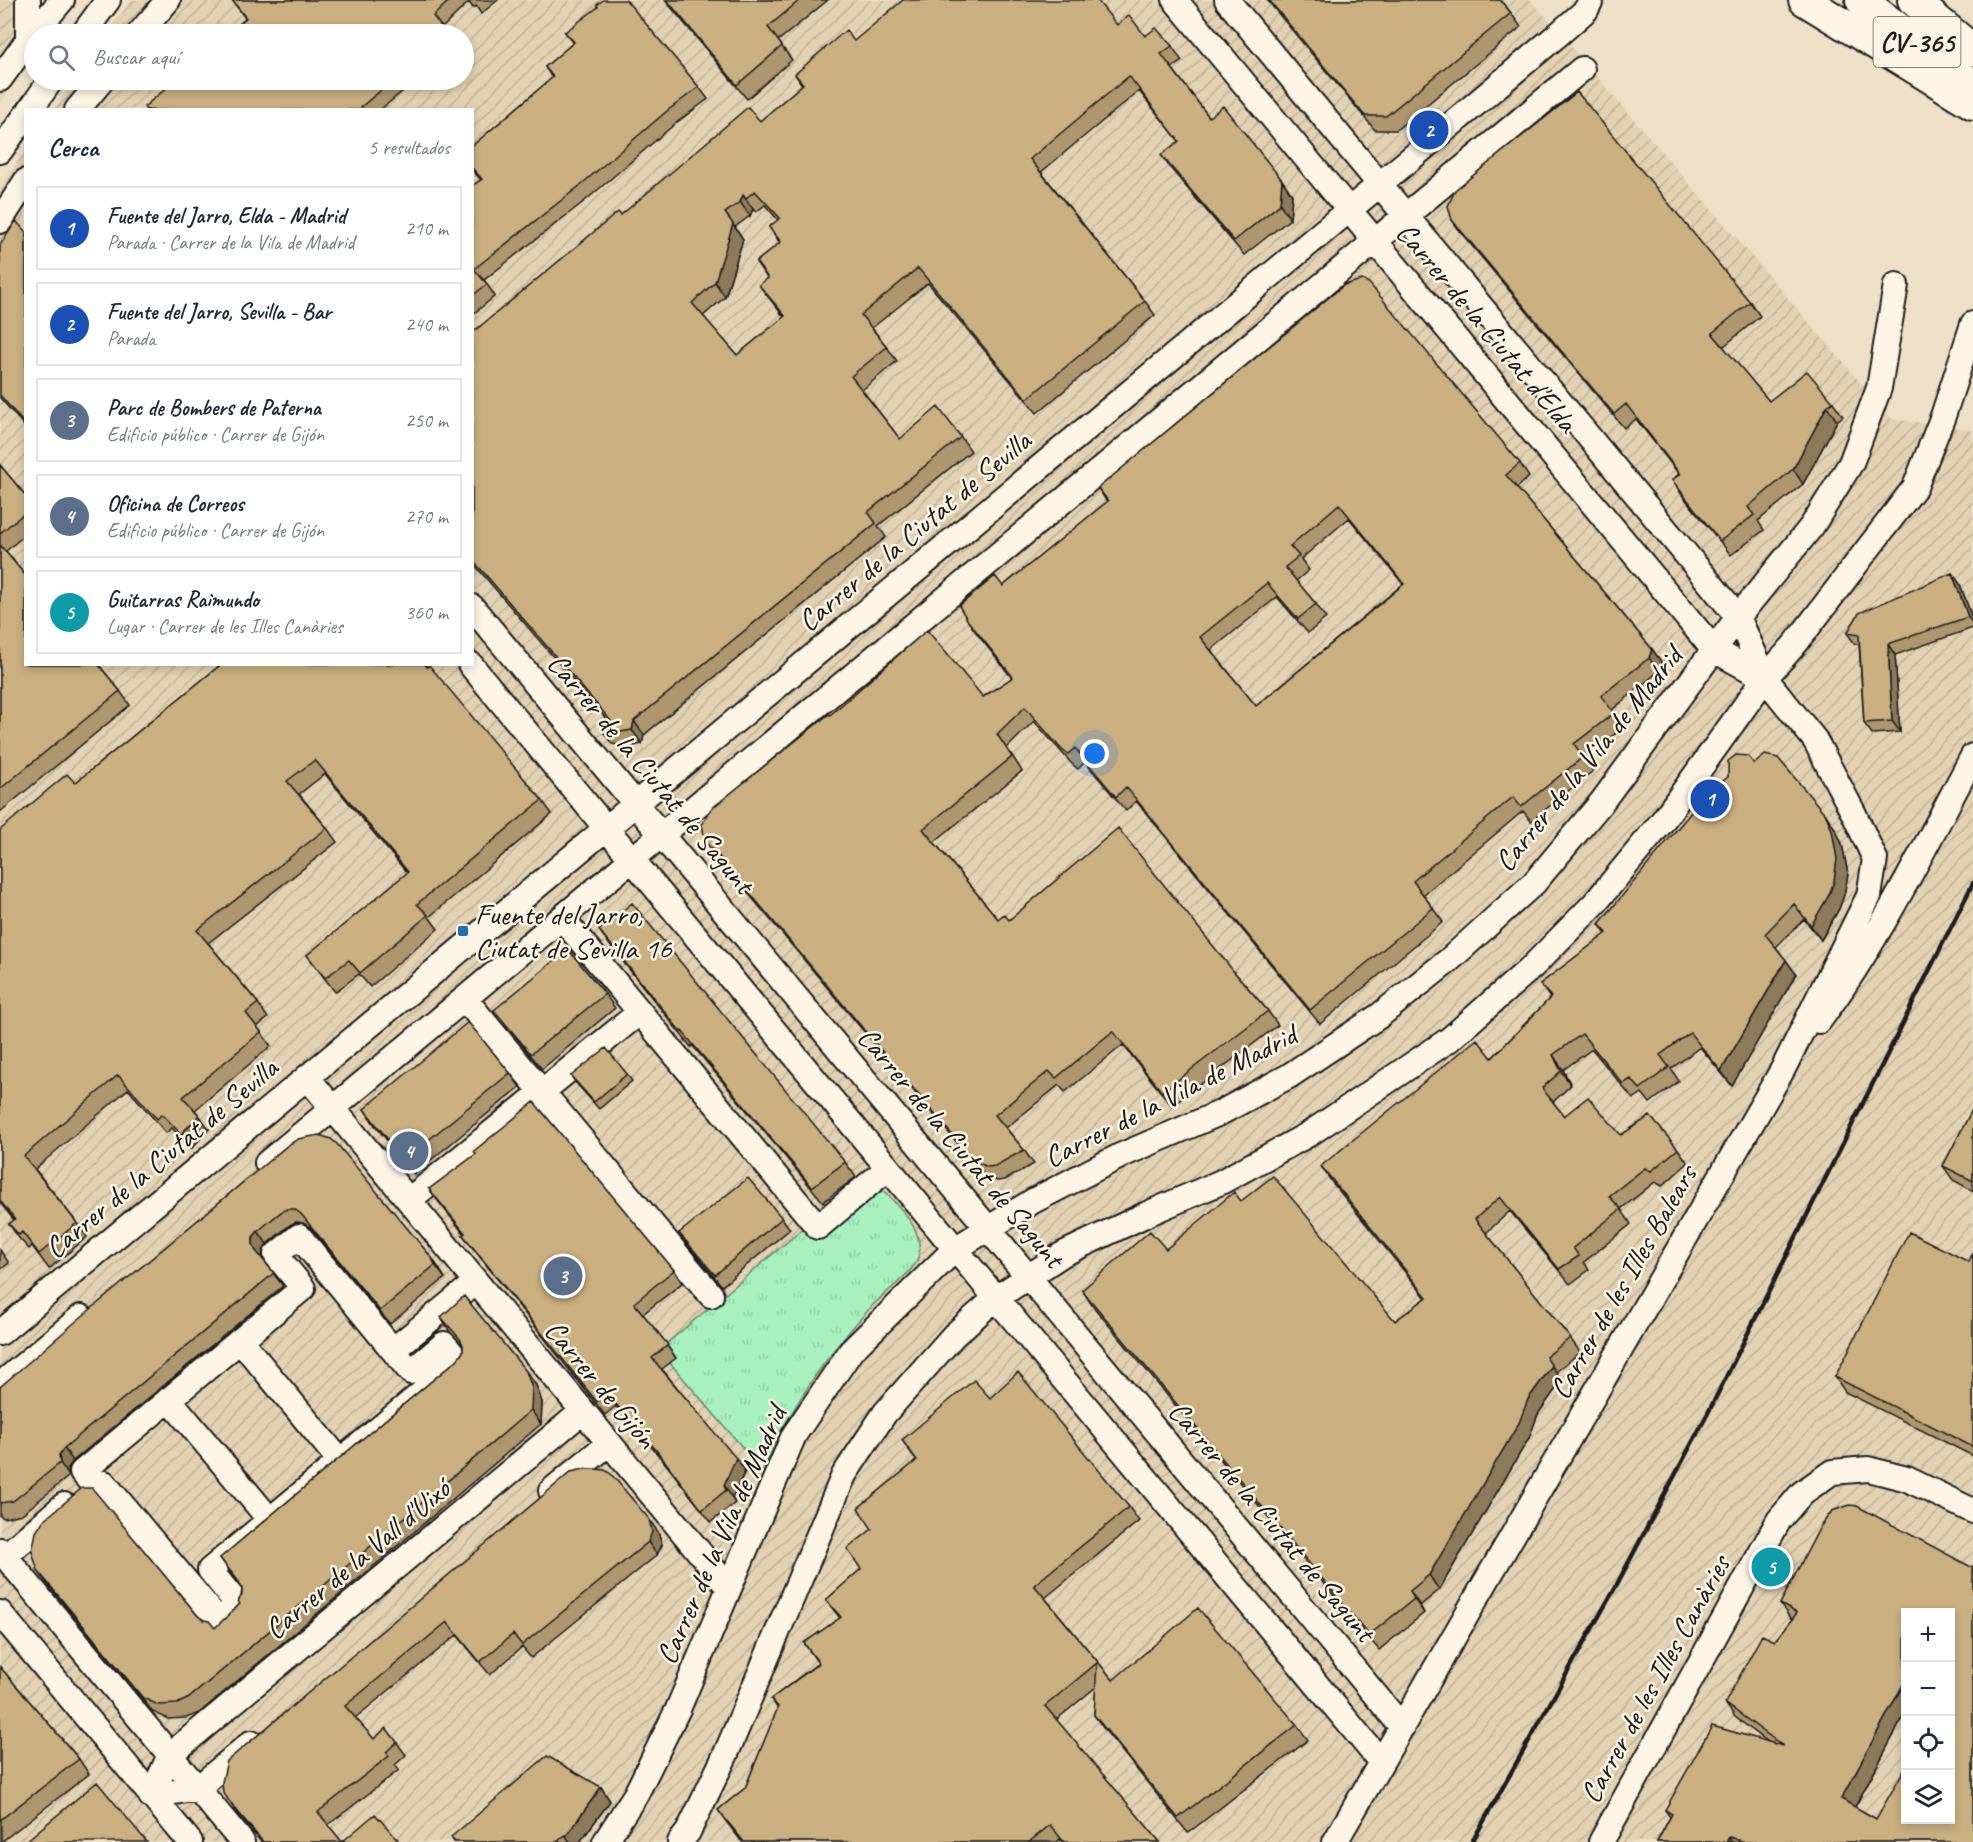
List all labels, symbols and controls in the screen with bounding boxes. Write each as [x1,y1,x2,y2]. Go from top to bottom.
road number: CV-365 [1874,17,1960,67]
search box [24,24,474,90]
icon: search [45,41,78,74]
text: Buscar aquí [93,43,179,71]
pin: 2 [1410,108,1448,152]
text: Cerca [48,131,98,164]
text: 5 resultados [368,135,450,160]
text: Fuente del Jarro, Elda - Madrid [107,202,346,230]
street label: Carrer de la Ciutat d'Elda [1388,214,1587,441]
text: 1 [65,216,74,241]
text: 210 m [405,216,448,241]
text: Parada · Carrer de la Vila de Madrid [107,230,354,255]
text: Fuente del Jarro, Sevilla - Bar [107,298,331,326]
text: 2 [65,312,74,337]
text: 240 m [405,312,448,337]
text: Parada [107,326,156,351]
text: Parc de Bombers de Paterna [107,394,321,422]
text: 3 [65,408,74,433]
text: 250 m [405,408,448,433]
street label: Carrer de la Ciutat de Sevilla [790,421,1040,640]
text: Edificio público · Carrer de Gijón [107,422,324,447]
text: Oficina de Correos [107,490,244,518]
text: 4 [65,504,74,529]
text: 270 m [405,504,448,529]
text: Edificio público · Carrer de Gijón [107,518,324,543]
text: Guitarras Raimundo [107,586,259,614]
text: 5 [65,600,74,625]
text: 360 m [405,600,448,625]
text: Lugar · Carrer de les Illes Canàries [107,614,343,639]
street label: Carrer de la Vila de Madrid [1486,636,1693,879]
street label: Carrer de la Ciutat de Sagunt [539,645,765,904]
your location [1080,739,1109,768]
pin: 1 [1690,776,1730,822]
place label: Fuente del Jarro, Ciutat de Sevilla 16 [475,895,673,967]
marker: Fuente del Jarro, Ciutat de Sevilla 16 [456,924,470,938]
street label: Carrer de la Vila de Madrid [1037,1014,1306,1176]
street label: Carrer de la Ciutat de Sagunt [849,1019,1075,1278]
street label: Carrer de la Ciutat de Sevilla [37,1048,287,1267]
pin: 4 [390,1128,428,1174]
street label: Carrer de les Illes Balears [1541,1156,1707,1406]
pin: 3 [544,1254,582,1298]
street label: Carrer de Gijón [536,1312,667,1457]
street label: Carrer de la Ciutat de Sagunt [1160,1393,1386,1652]
street label: Carrer de la Vila de Madrid [647,1396,797,1670]
street label: Carrer de la Vall d'Uixó [256,1467,461,1648]
pin: 5 [1752,1544,1790,1590]
street label: Carrer de les Illes Canàries [1571,1546,1740,1810]
map controls [1901,1608,1955,1824]
button: + [1901,1608,1955,1662]
button: − [1901,1662,1955,1716]
button: locate [1901,1716,1955,1770]
button: layers [1901,1770,1955,1824]

